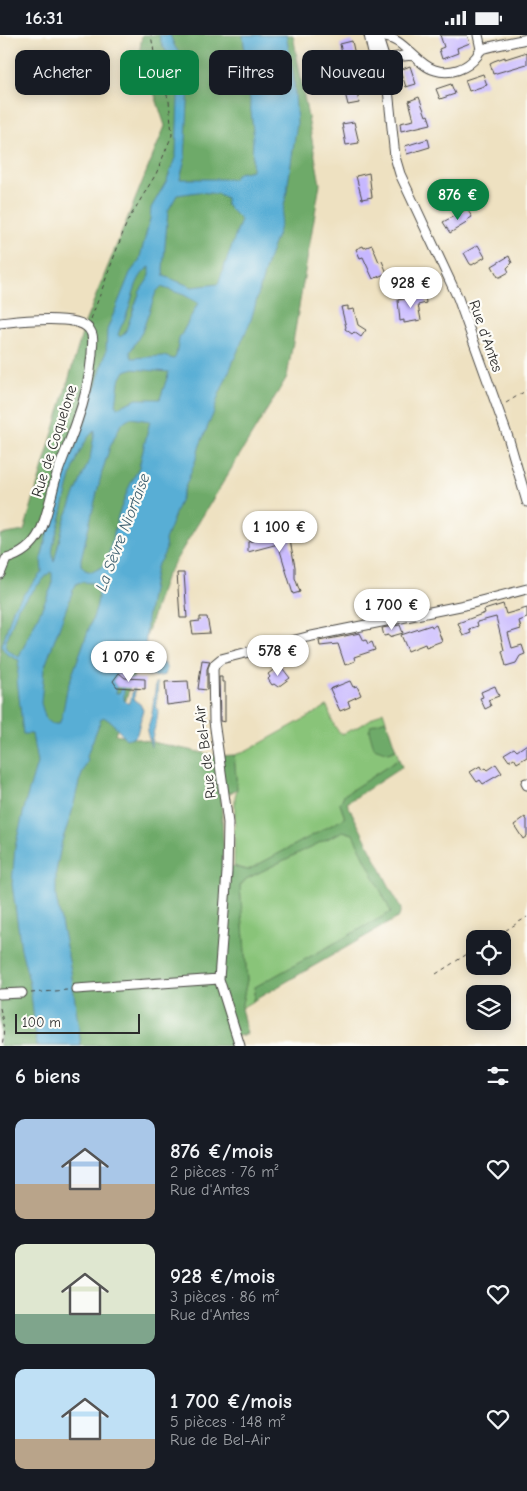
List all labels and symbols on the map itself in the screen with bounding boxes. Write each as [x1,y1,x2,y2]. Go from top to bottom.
pin: 876 € [423,179,493,221]
pin: 928 € [376,267,446,309]
street label: Rue d'Antes [465,298,507,374]
street label: Rue de Coquelone [27,382,81,499]
water label: La Sèvre Niortaise [92,471,154,594]
pin: 1 100 € [234,511,326,553]
pin: 1 700 € [346,589,438,631]
pin: 578 € [243,635,313,677]
pin: 1 070 € [83,641,175,683]
street label: Rue de Bel-Air [190,704,220,800]
scale bar [15,1011,140,1034]

